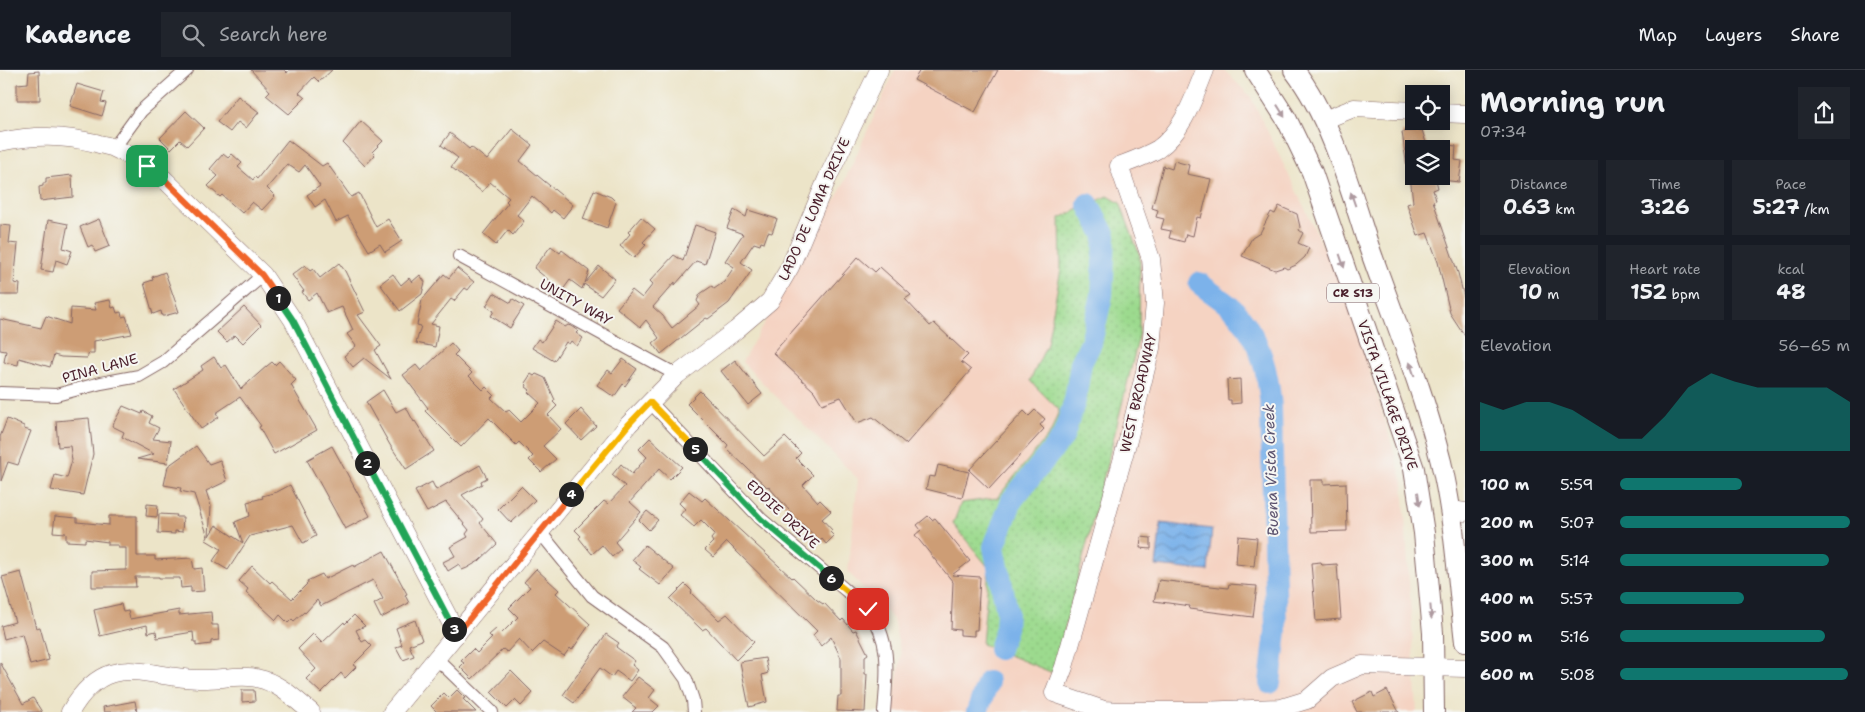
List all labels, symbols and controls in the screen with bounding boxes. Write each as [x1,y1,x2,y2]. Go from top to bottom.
search box [161,12,511,57]
text: Kadence [25,19,131,51]
icon: search [179,21,207,49]
text: Search here [219,22,328,47]
text: Map [1639,23,1677,47]
text: Layers [1705,23,1762,47]
text: Share [1790,23,1840,47]
text: Morning run [1480,83,1665,121]
map controls [1405,85,1450,185]
button: locate [1405,85,1450,130]
button: share [1798,87,1850,139]
one-way arrow [1277,105,1286,118]
text: 07:34 [1480,121,1526,142]
street label: LADO DE LOMA DRIVE [774,134,854,283]
button: layers [1405,140,1450,185]
pin [126,145,168,187]
icon: arrive [133,152,161,180]
text: Distance [1510,175,1568,193]
text: Time [1649,175,1681,193]
text: Pace [1776,175,1806,193]
one-way arrow [1349,191,1356,206]
text: 0.63 [1503,193,1551,221]
text: 3:26 [1640,193,1690,221]
text: 5:27 [1753,193,1800,221]
text: km [1551,200,1575,218]
text: /km [1800,200,1829,218]
one-way arrow [1339,254,1347,269]
text: Elevation [1508,260,1570,278]
text: Heart rate [1629,260,1701,278]
text: kcal [1777,260,1805,278]
street label: UNITY WAY [536,275,616,330]
text: 10 [1519,278,1542,306]
text: 152 [1630,278,1667,306]
text: 48 [1776,278,1806,306]
road number: CR S13 [1327,284,1379,302]
text: m [1542,285,1559,303]
text: bpm [1667,285,1700,303]
pin: 1 [266,286,290,310]
text: 1 [275,289,282,307]
street label: VISTA VILLAGE DRIVE [1354,317,1422,473]
street label: WEST BROADWAY [1116,331,1161,454]
text: Elevation [1480,335,1552,356]
text: 56–65 m [1778,335,1850,356]
street label: PINA LANE [60,349,140,387]
one-way arrow [1408,361,1416,376]
water label: Buena Vista Creek [1259,403,1283,537]
pin: 5 [682,436,708,462]
text: 5 [691,440,700,458]
pin: 2 [354,450,380,476]
text: 2 [363,454,372,472]
text: 100 m [1480,474,1529,495]
text: 5:59 [1560,474,1594,495]
street label: EDDIE DRIVE [743,476,823,553]
pin: 4 [558,482,584,506]
text: 4 [567,485,576,503]
one-way arrow [1415,491,1423,507]
text: 200 m [1480,512,1533,533]
text: 5:07 [1560,512,1595,533]
text: 300 m [1480,550,1534,571]
text: 5:14 [1560,550,1590,571]
pin: 6 [818,566,844,590]
text: 6 [827,569,836,587]
pin [847,588,889,630]
text: 400 m [1480,588,1534,609]
text: 5:57 [1560,588,1593,609]
icon: check [854,595,882,623]
one-way arrow [1427,605,1435,621]
pin: 3 [442,616,466,642]
text: 3 [450,620,459,638]
text: 500 m [1480,626,1532,647]
text: 5:16 [1560,626,1590,647]
text: 600 m [1480,664,1534,685]
text: 5:08 [1560,664,1595,685]

